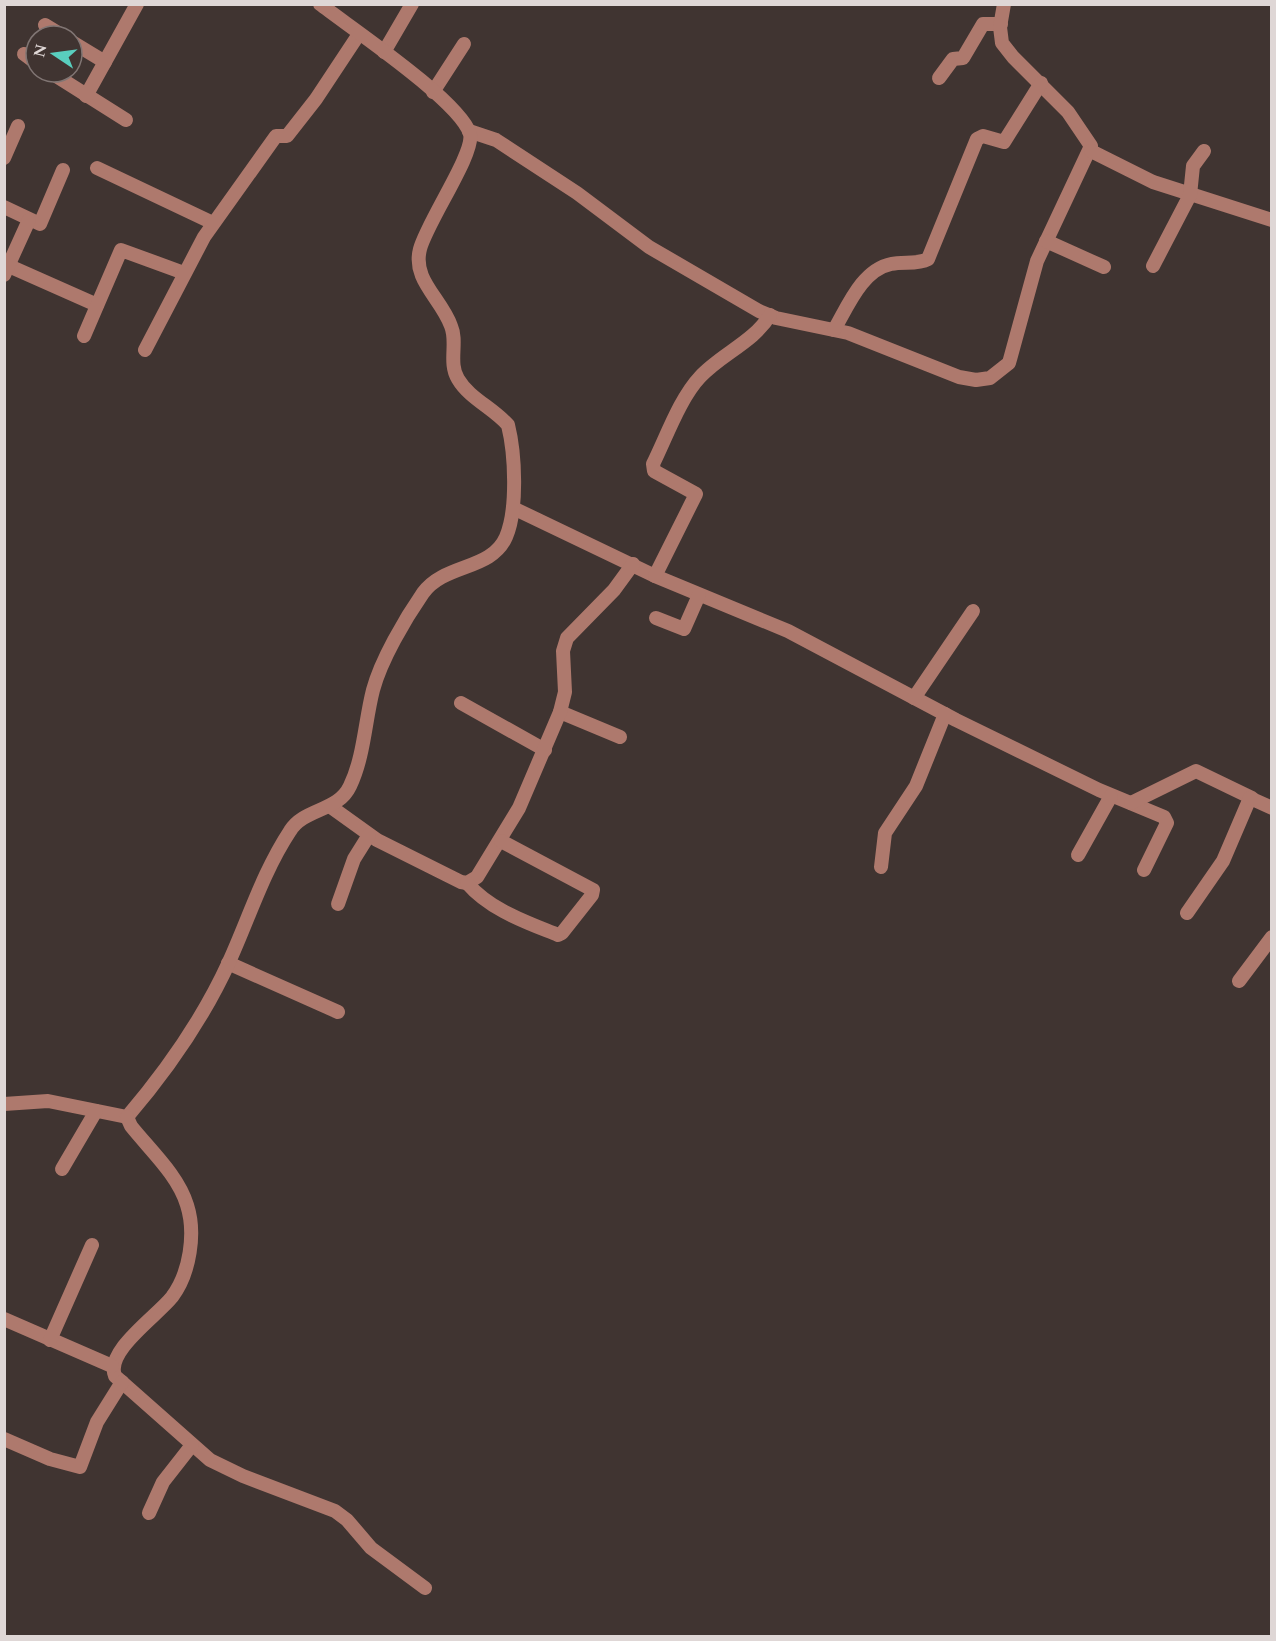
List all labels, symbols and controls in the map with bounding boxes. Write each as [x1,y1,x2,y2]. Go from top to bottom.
north arrow [24,24,84,84]
text: N [27,42,54,60]

